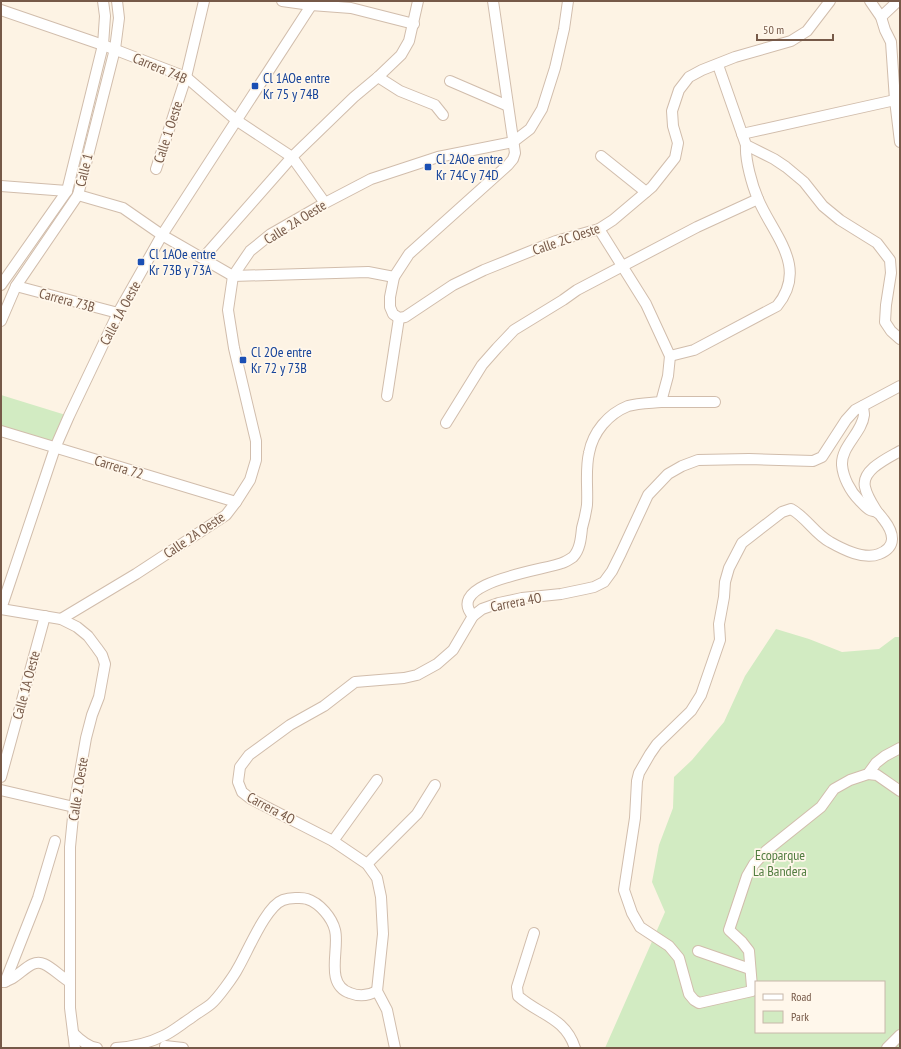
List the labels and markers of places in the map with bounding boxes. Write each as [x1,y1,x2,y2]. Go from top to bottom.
place label: Cl 1AOe entre Kr 75 y 74B [263,69,330,103]
marker: Cl 1AOe entre Kr 75 y 74B [250,81,260,91]
place label: Cl 2AOe entre Kr 74C y 74D [436,150,503,184]
marker: Cl 2AOe entre Kr 74C y 74D [423,162,433,172]
place label: Cl 1AOe entre Kr 73B y 73A [149,245,216,279]
marker: Cl 1AOe entre Kr 73B y 73A [136,257,146,267]
place label: Cl 2Oe entre Kr 72 y 73B [251,343,312,377]
marker: Cl 2Oe entre Kr 72 y 73B [238,355,248,365]

